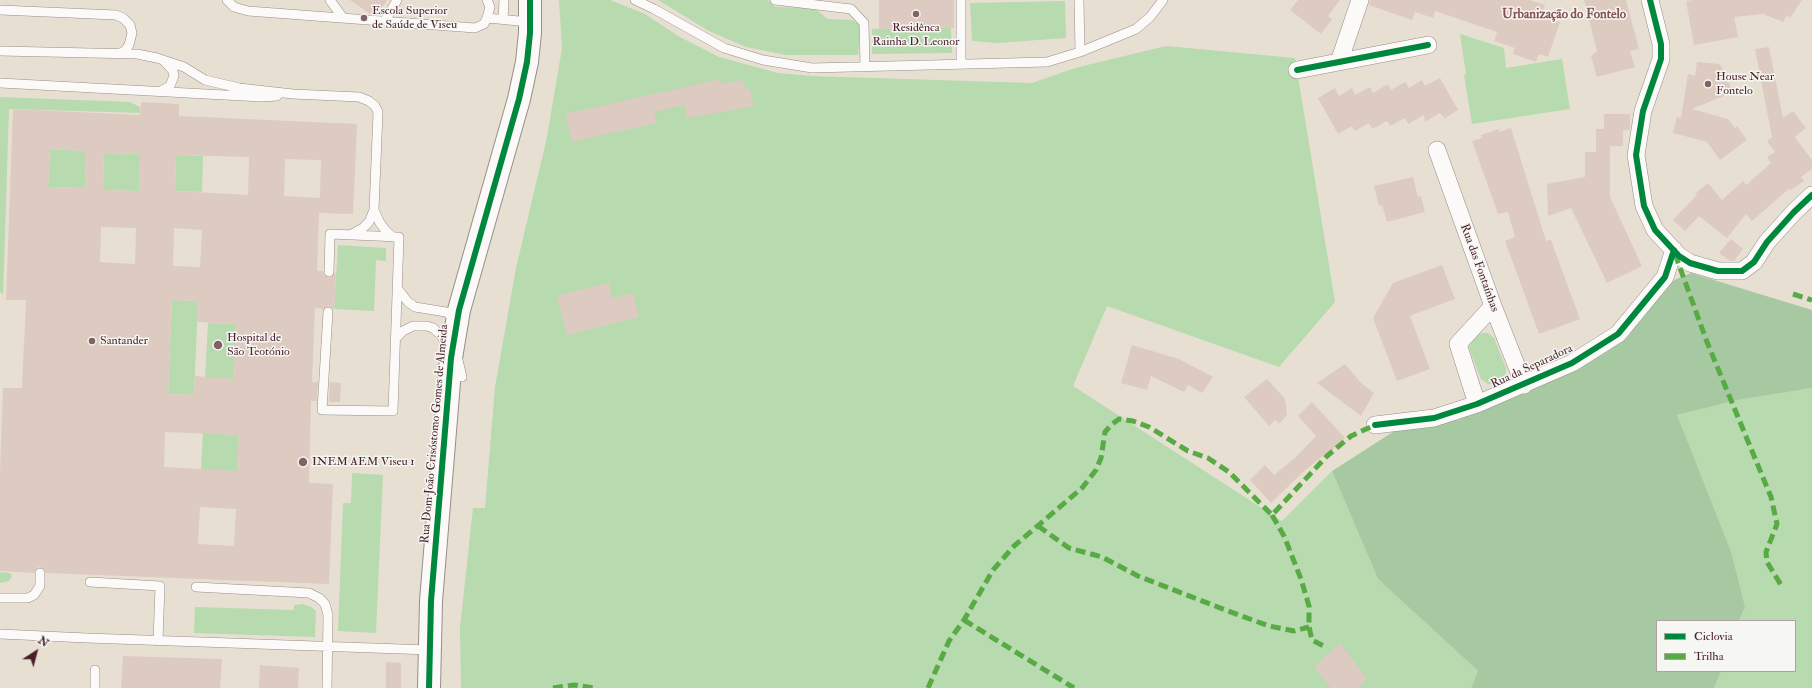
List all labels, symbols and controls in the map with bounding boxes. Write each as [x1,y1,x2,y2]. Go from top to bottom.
place label: Escola Superior de Saúde de Viseu [372,4,457,32]
district label: Urbanização do Fontelo [1502,7,1626,23]
marker: Residênca Rainha D. Leonor [911,9,921,19]
marker: Escola Superior de Saúde de Viseu [359,13,369,23]
place label: Residênca Rainha D. Leonor [873,21,959,49]
place label: House Near Fontelo [1716,70,1774,98]
marker: House Near Fontelo [1703,79,1713,89]
street label: Rua das Fontaínhas [1456,222,1502,314]
street label: Rua Dom João Crisóstomo Gomes de Almeida [418,324,452,544]
place label: Hospital de São Teotónio [227,331,290,359]
place label: Santander [100,334,148,348]
marker: Santander [87,336,97,346]
marker: Hospital de São Teotónio [212,339,224,351]
street label: Rua da Separadora [1489,342,1575,392]
place label: INEM AEM Viseu 1 [312,455,415,469]
marker: INEM AEM Viseu 1 [297,456,309,468]
legend [1656,620,1796,672]
text: Ciclovia [1694,629,1733,644]
north arrow [16,632,56,672]
text: N [36,634,51,650]
text: Trilha [1694,649,1724,664]

